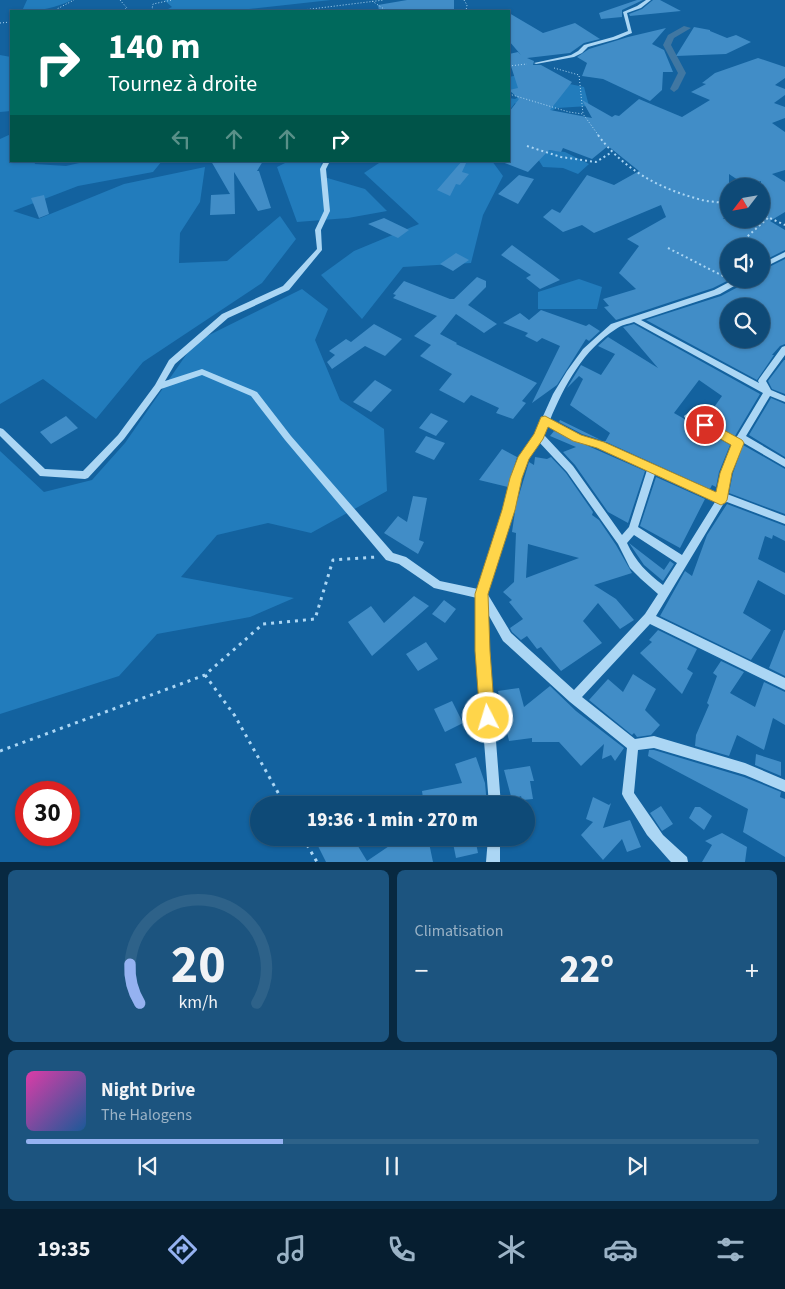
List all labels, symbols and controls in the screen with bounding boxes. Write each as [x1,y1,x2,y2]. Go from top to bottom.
text: 140 m [108,22,200,72]
icon: right [25,30,90,95]
text: Tournez à droite [108,68,257,100]
icon: left [167,125,195,153]
icon: ahead [220,125,248,153]
icon: ahead [273,125,301,153]
icon: right [326,125,354,153]
north arrow [720,178,770,228]
map controls [720,178,770,348]
button: sound [720,238,770,288]
button: search [720,298,770,348]
pin [684,404,726,446]
icon: arrive [691,411,719,439]
position arrow [461,691,513,743]
speed limit sign: 30 [15,781,80,846]
text: 19:36 · 1 min · 270 m [307,807,478,834]
text: Climatisation [415,920,503,942]
text: 20 [171,929,226,1003]
text: 22° [559,943,614,997]
text: − [415,951,428,991]
text: + [745,951,759,991]
text: km/h [178,990,218,1015]
text: Night Drive [101,1077,195,1104]
text: The Halogens [101,1104,192,1126]
icon: previous [134,1152,162,1180]
icon: pause [378,1152,406,1180]
icon: next [623,1152,651,1180]
icon: directions [165,1232,200,1267]
icon: music [274,1232,309,1267]
icon: phone [384,1232,419,1267]
icon: climate [494,1232,529,1267]
icon: car [603,1232,638,1267]
icon: filters [713,1232,748,1267]
text: 19:35 [37,1233,90,1265]

